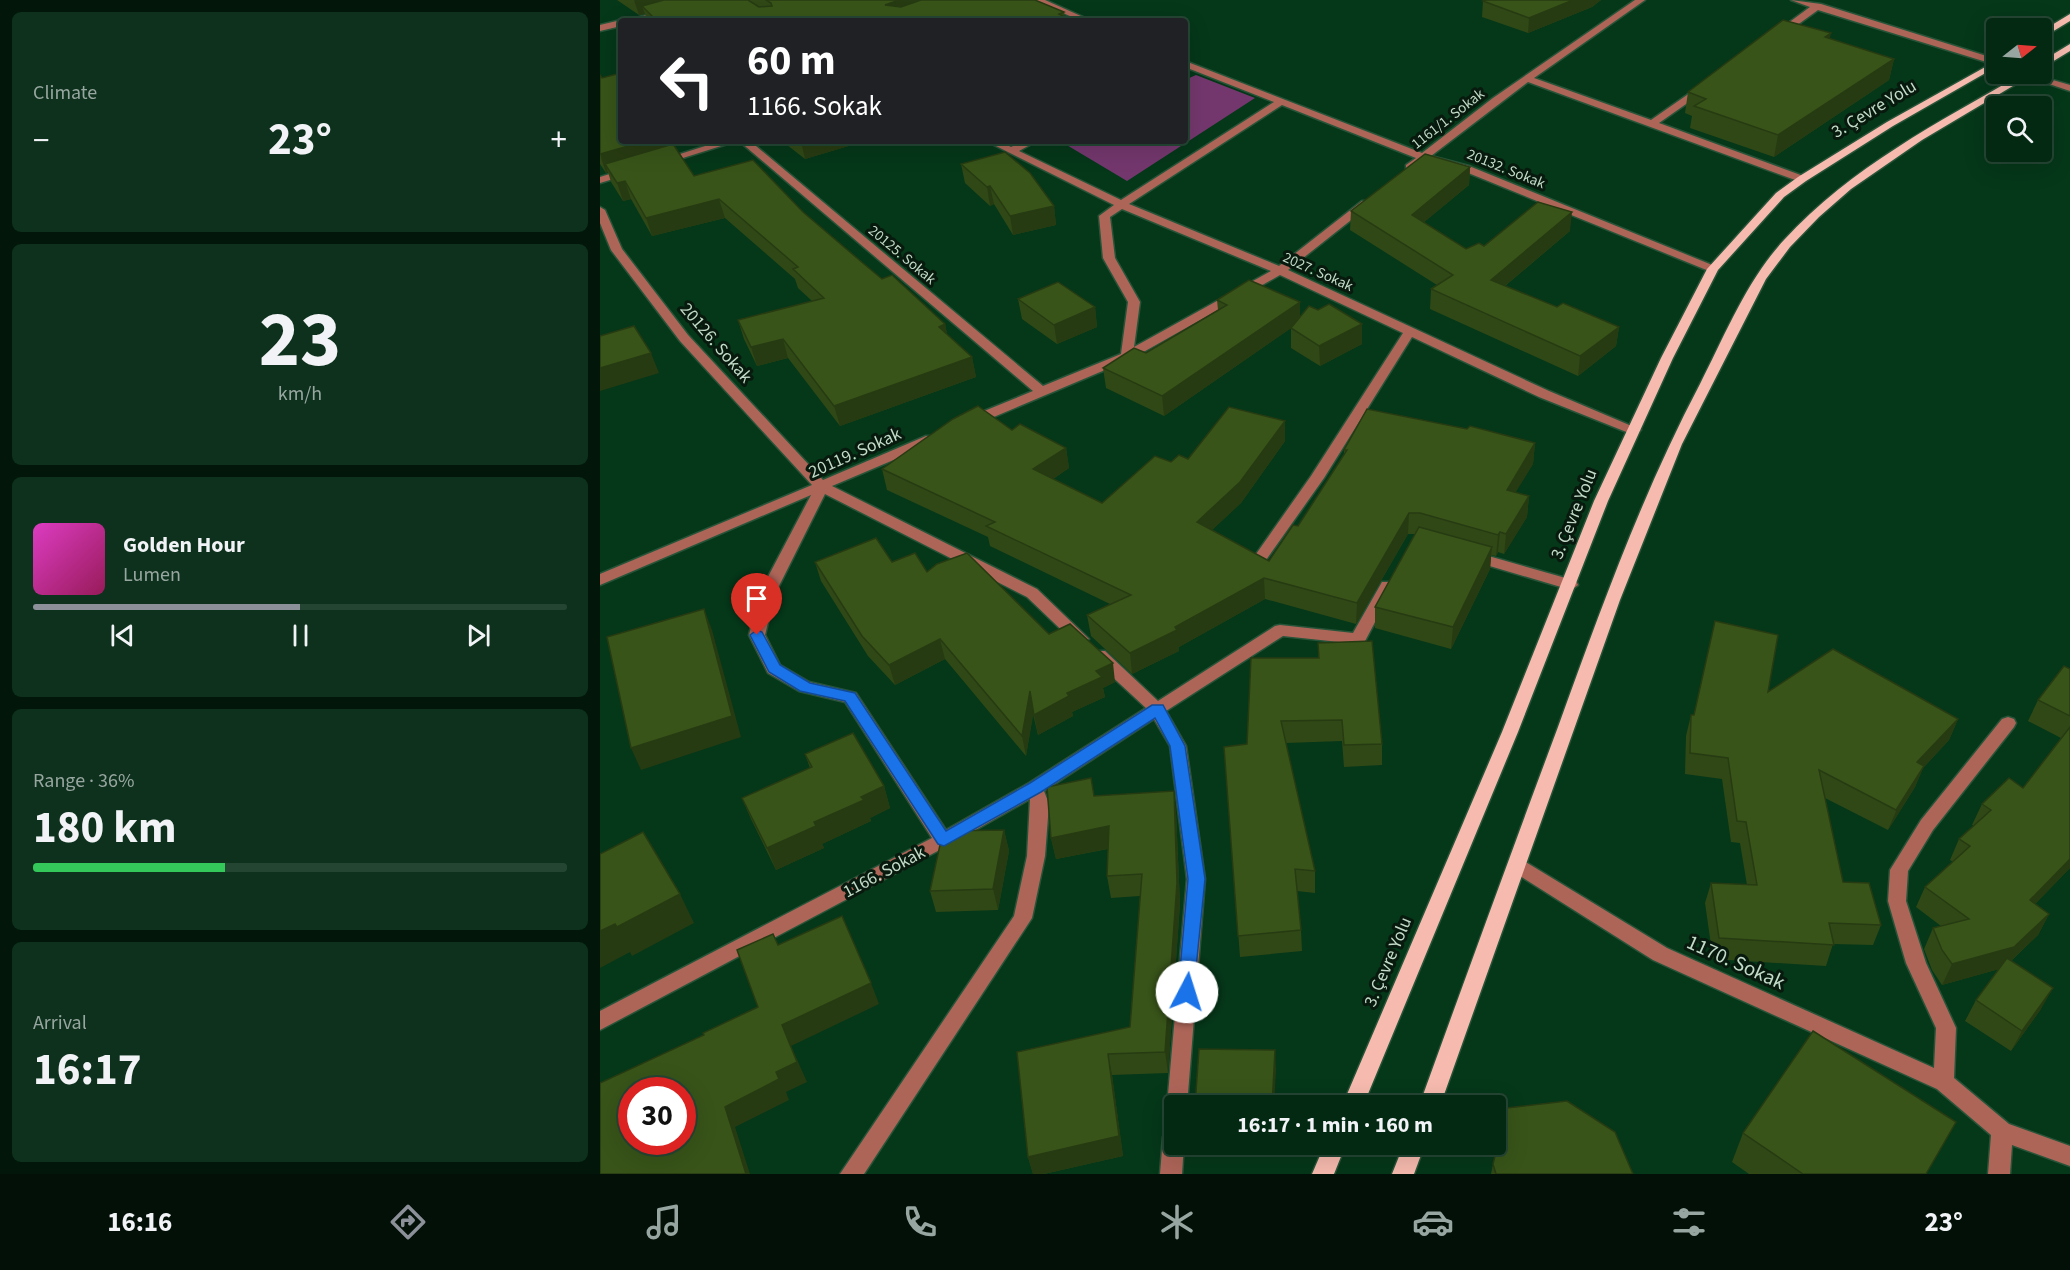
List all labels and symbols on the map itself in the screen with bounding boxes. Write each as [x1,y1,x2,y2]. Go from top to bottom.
north arrow [1986,18,2052,84]
street label: 3. Çevre Yolu [1827,74,1921,144]
street label: 1161/1. Sokak [1407,83,1489,154]
street label: 20132. Sokak [1464,144,1549,194]
street label: 20125. Sokak [864,220,941,290]
street label: 2027. Sokak [1279,247,1357,297]
street label: 20126. Sokak [674,297,758,389]
street label: 20119. Sokak [805,421,905,485]
street label: 3. Çevre Yolu [1545,465,1603,563]
pin [731,573,782,635]
street label: 1166. Sokak [838,840,930,904]
street label: 3. Çevre Yolu [1358,913,1418,1011]
street label: 1170. Sokak [1682,927,1791,997]
position arrow [1155,960,1219,1024]
speed limit sign: 30 [618,1077,696,1155]

